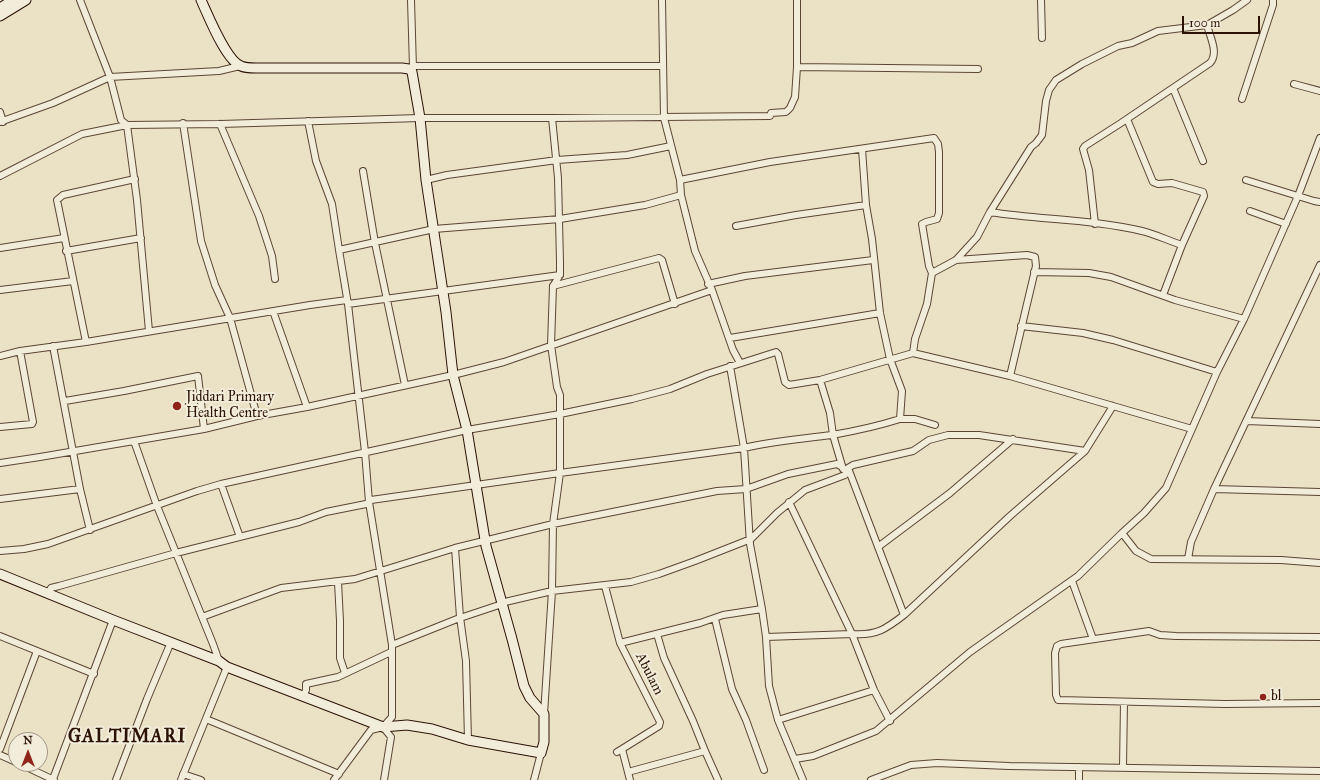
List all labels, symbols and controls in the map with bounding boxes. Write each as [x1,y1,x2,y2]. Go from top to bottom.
scale bar [1184,8,1262,34]
text: 100 m [1189,16,1220,30]
place label: Jiddari Primary Health Centre [186,390,274,422]
marker: Jiddari Primary Health Centre [171,400,183,412]
street label: Abulam [631,650,667,698]
place label: bl [1271,689,1282,705]
marker: bl [1258,692,1268,702]
district label: GALTIMARI [68,727,186,749]
north arrow [8,732,48,772]
text: N [23,734,33,747]

